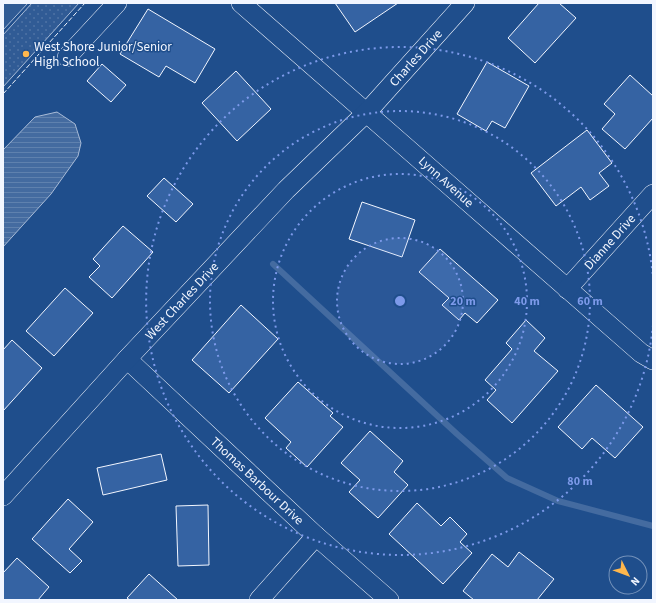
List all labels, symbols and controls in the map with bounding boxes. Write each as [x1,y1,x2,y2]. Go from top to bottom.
street label: Charles Drive [385,25,447,91]
place label: West Shore Junior/Senior High School [34,38,172,71]
marker: West Shore Junior/Senior High School [21,49,31,59]
street label: Lynn Avenue [414,152,478,212]
street label: Dianne Drive [580,210,640,274]
street label: West Charles Drive [141,258,223,344]
text: 20 m [450,293,476,310]
text: 40 m [514,293,540,310]
text: 60 m [577,293,603,310]
centre of rings [393,294,407,308]
street label: Thomas Barbour Drive [206,433,308,529]
text: 80 m [567,473,593,490]
north arrow [608,555,648,595]
text: N [627,574,643,589]

